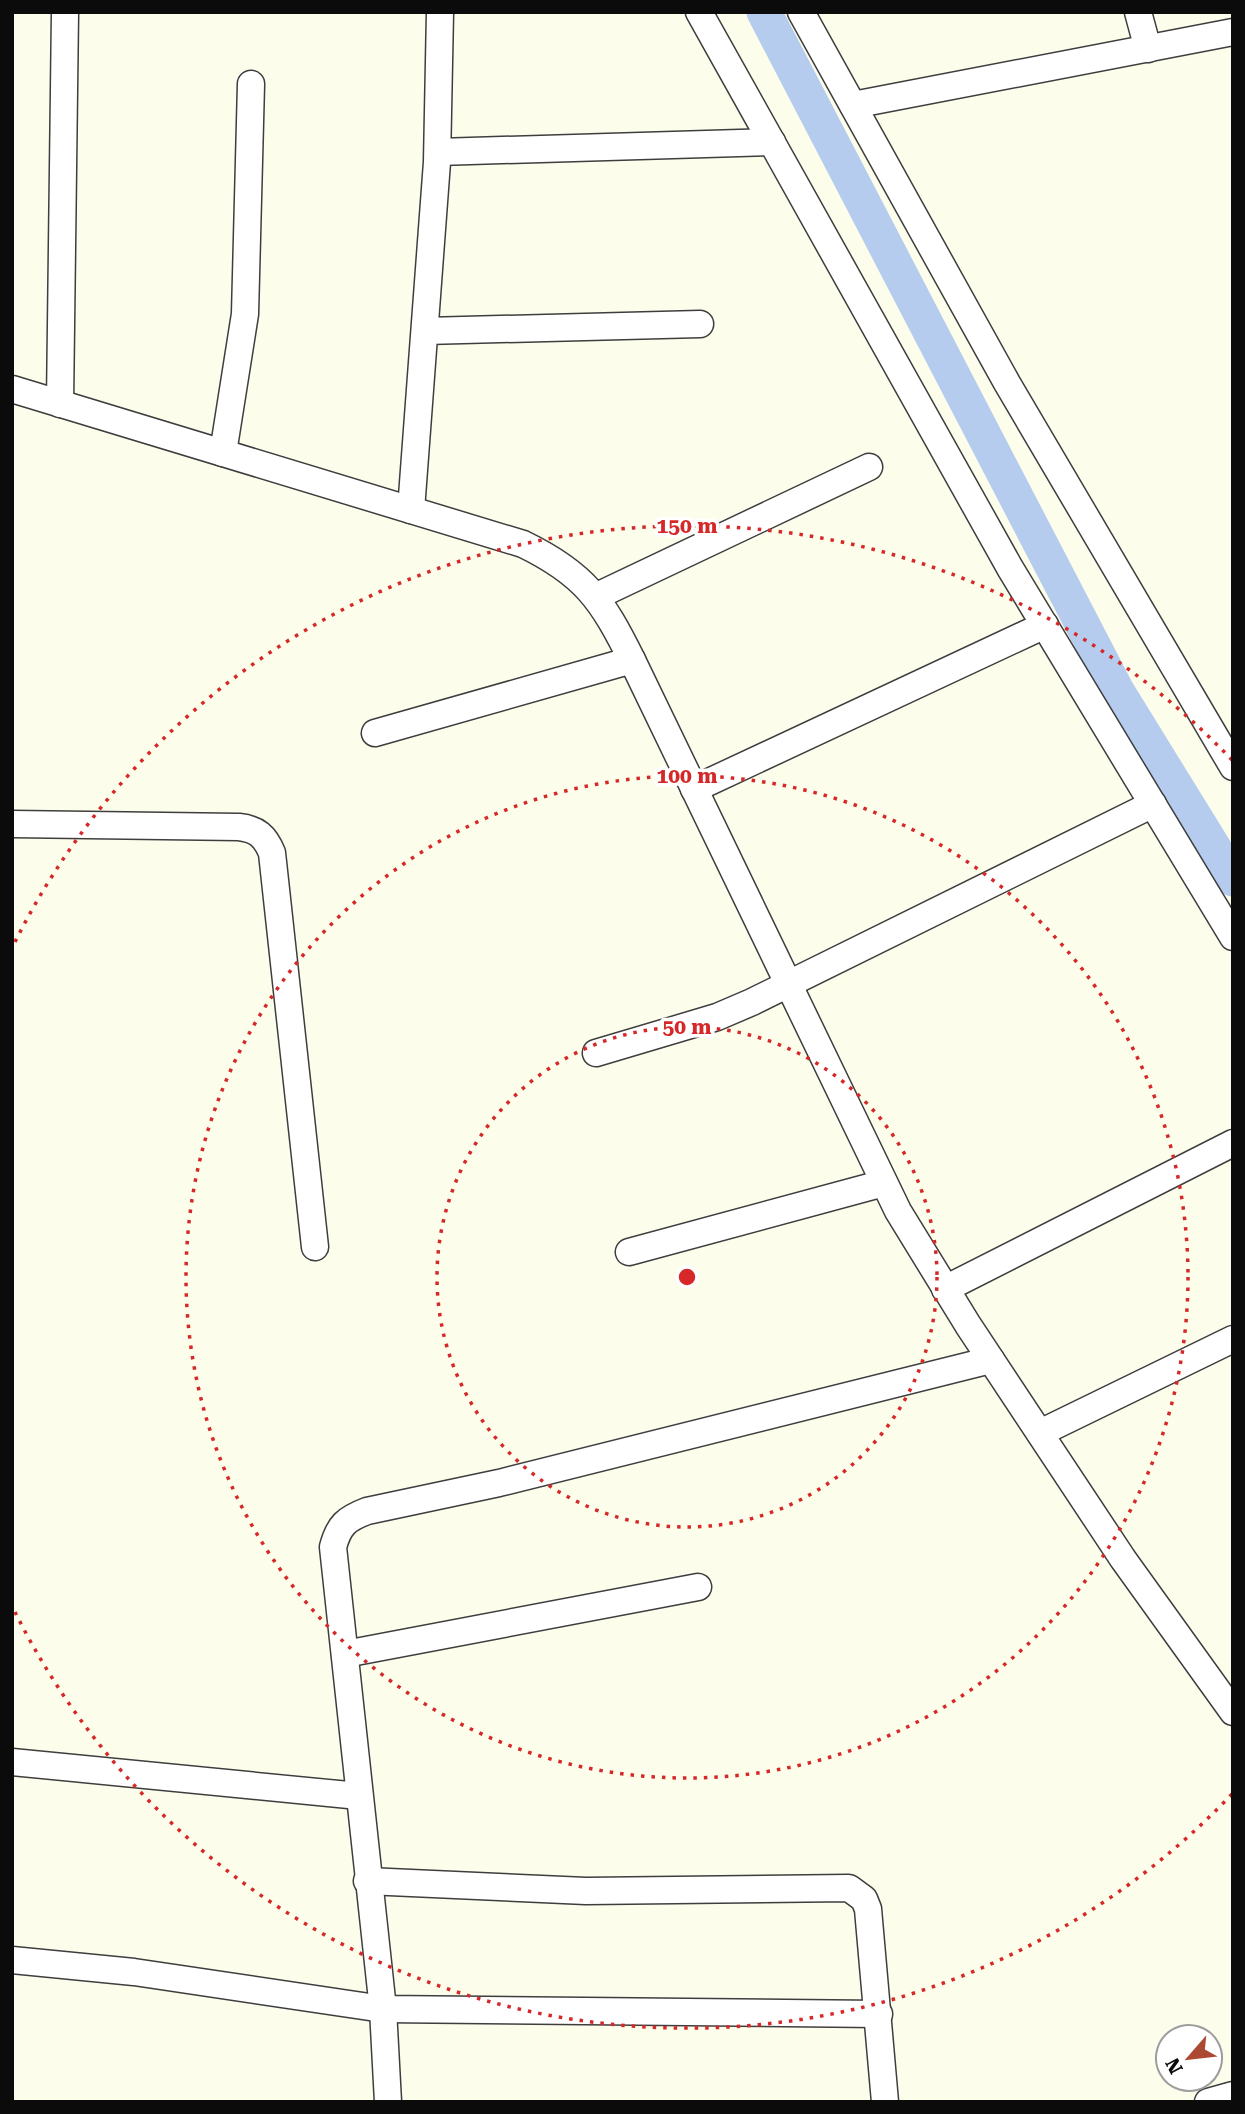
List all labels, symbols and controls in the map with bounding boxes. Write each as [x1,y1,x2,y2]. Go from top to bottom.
text: 150 m [657,514,717,538]
text: 100 m [657,764,717,788]
text: 50 m [662,1015,712,1039]
centre of rings [675,1265,699,1289]
north arrow [1154,2023,1224,2093]
text: N [1161,2054,1188,2078]

